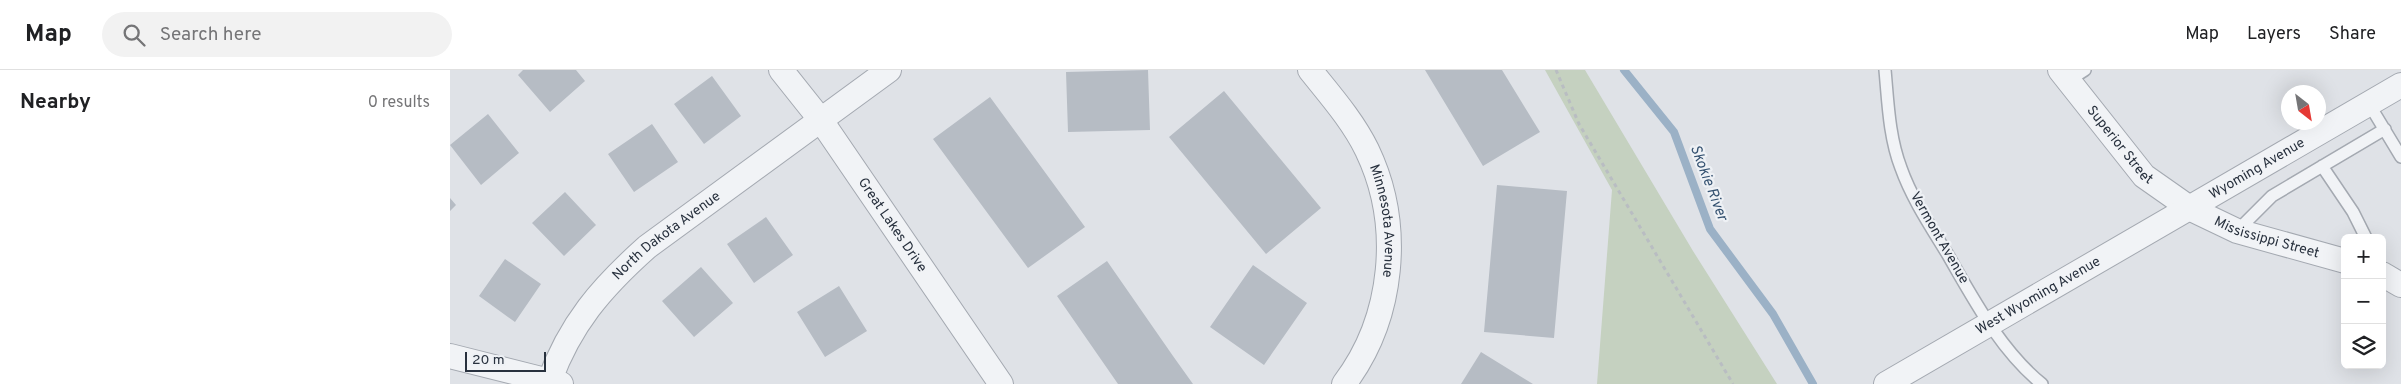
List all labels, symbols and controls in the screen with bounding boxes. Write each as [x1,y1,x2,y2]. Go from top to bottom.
search box [102,12,452,57]
text: Map [25,20,72,50]
icon: search [120,21,148,49]
text: Search here [160,23,261,47]
text: Map [2185,23,2219,46]
text: Layers [2247,23,2301,46]
text: Share [2329,23,2376,46]
north arrow [2281,85,2326,130]
text: Nearby [20,89,91,116]
text: 0 results [368,93,430,113]
street label: Superior Street [2083,102,2156,188]
street label: Wyoming Avenue [2206,134,2308,203]
water label: Skokie River [1685,142,1732,225]
street label: Minnesota Avenue [1366,162,1397,279]
street label: Great Lakes Drive [854,175,931,276]
street label: North Dakota Avenue [609,188,724,284]
street label: Vermont Avenue [1906,189,1972,287]
street label: Mississippi Street [2211,213,2321,262]
map controls [2341,234,2386,369]
button: + [2341,234,2386,279]
street label: West Wyoming Avenue [1973,253,2104,338]
button: − [2341,279,2386,324]
button: layers [2341,324,2386,369]
scale bar [465,349,546,372]
text: 20 m [472,352,505,369]

